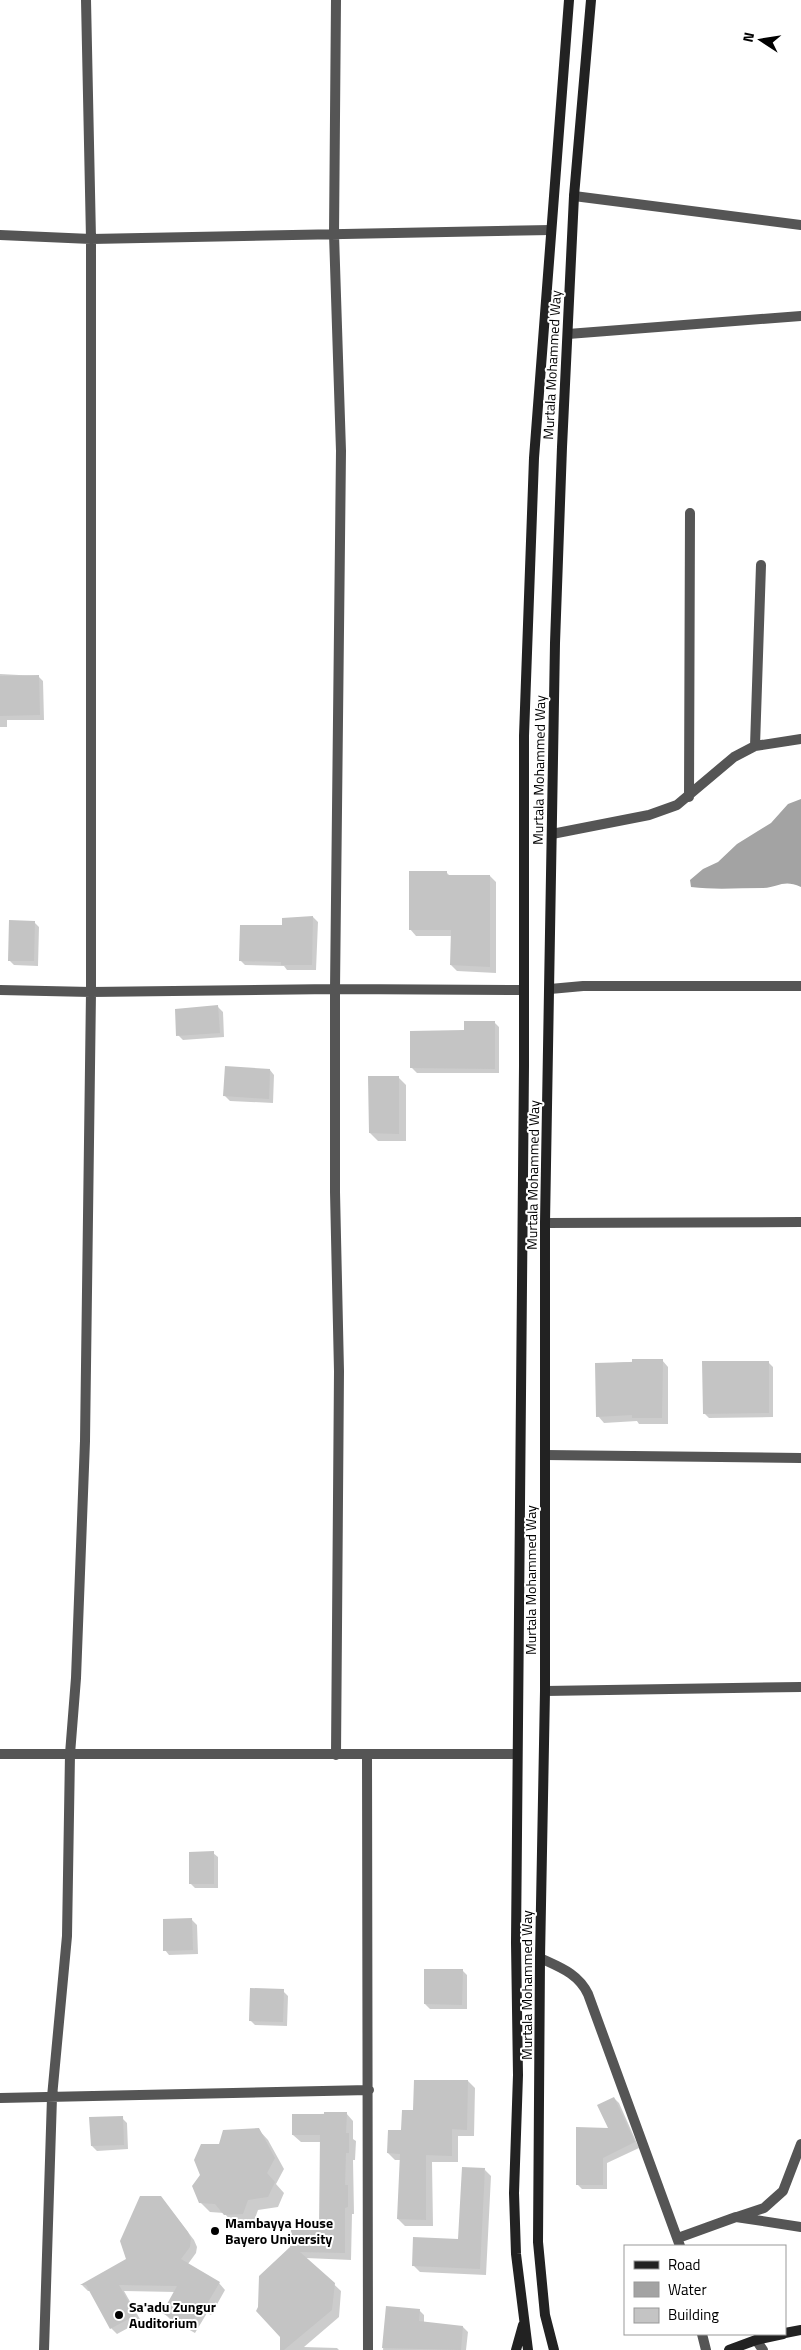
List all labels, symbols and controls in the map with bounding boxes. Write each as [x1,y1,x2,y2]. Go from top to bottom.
north arrow [736,15,786,65]
text: N [737,30,759,44]
street label: Murtala Mohammed Way [537,289,566,440]
street label: Murtala Mohammed Way [527,695,550,845]
street label: Murtala Mohammed Way [521,1100,544,1250]
street label: Murtala Mohammed Way [520,1505,541,1655]
street label: Murtala Mohammed Way [516,1910,537,2060]
place label: Mambayya House Bayero University [225,2212,333,2249]
marker: Mambayya House Bayero University [209,2225,221,2237]
legend [624,2245,786,2335]
text: Road [668,2253,700,2276]
text: Water [668,2278,707,2301]
place label: Sa'adu Zungur Auditorium [129,2296,216,2333]
text: Building [668,2303,719,2326]
marker: Sa'adu Zungur Auditorium [113,2309,125,2321]

